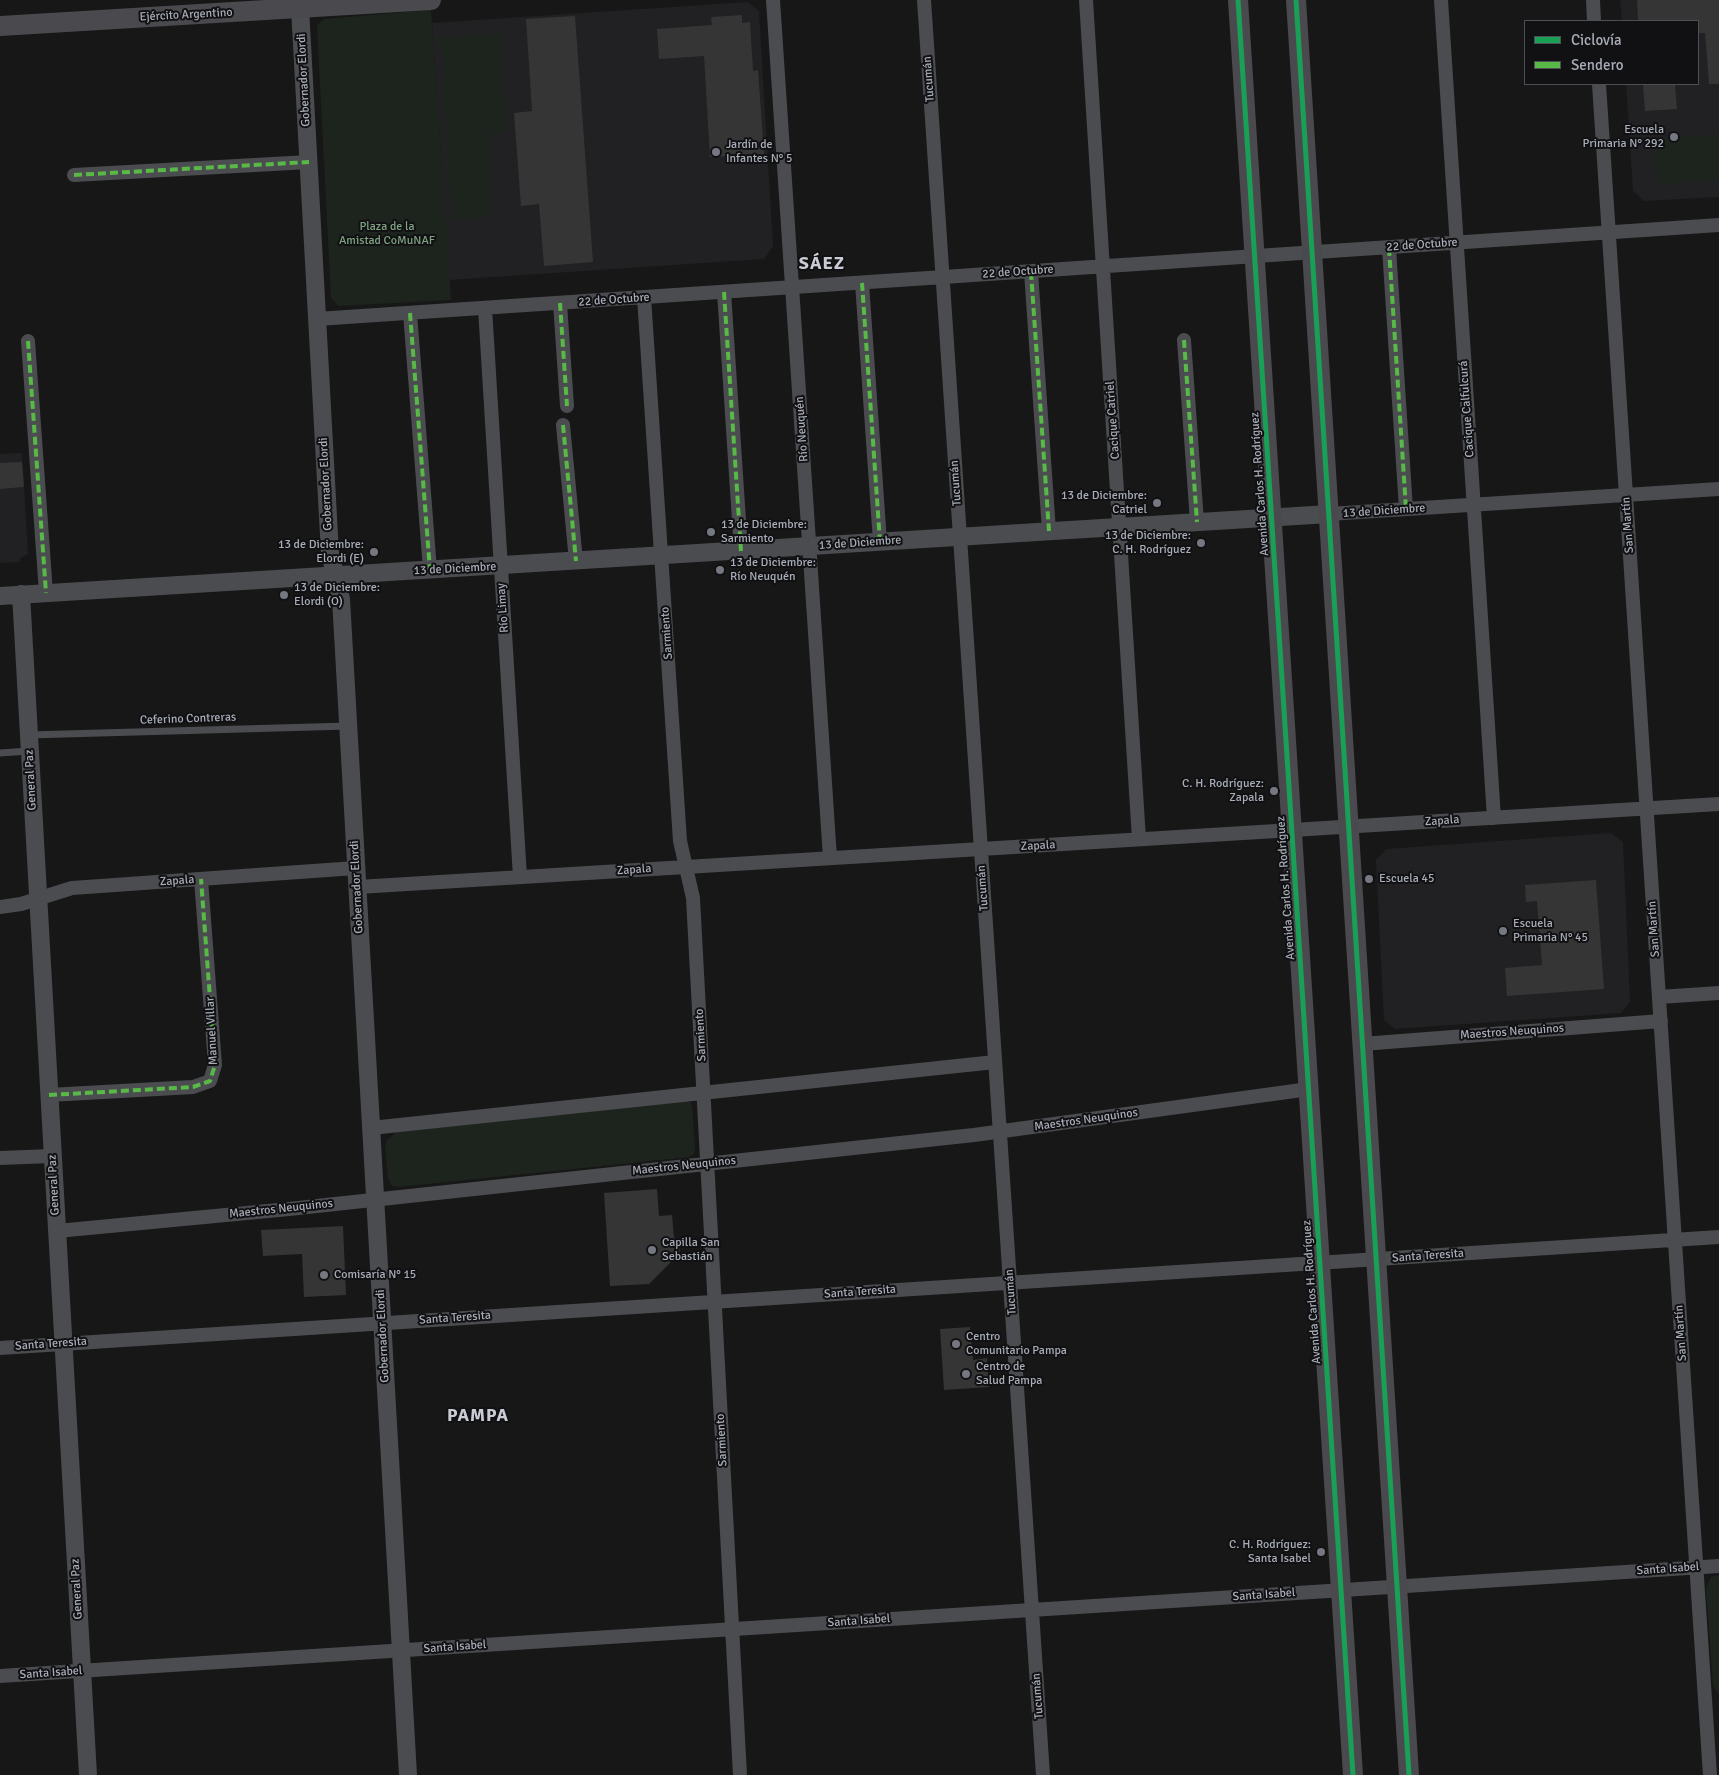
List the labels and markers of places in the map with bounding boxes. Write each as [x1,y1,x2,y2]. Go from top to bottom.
place label: Escuela Primaria N° 292 [1583,123,1664,151]
marker: Escuela Primaria N° 292 [1668,131,1680,143]
place label: Jardín de Infantes N° 5 [726,138,792,166]
marker: Jardín de Infantes N° 5 [710,146,722,158]
place label: 13 de Diciembre: Catriel [1061,489,1147,517]
marker: 13 de Diciembre: Catriel [1151,497,1163,509]
place label: 13 de Diciembre: Sarmiento [721,518,807,546]
marker: 13 de Diciembre: Sarmiento [705,526,717,538]
place label: 13 de Diciembre: C. H. Rodríguez [1105,529,1191,557]
marker: 13 de Diciembre: C. H. Rodríguez [1195,537,1207,549]
place label: 13 de Diciembre: Elordi (E) [278,538,364,566]
marker: 13 de Diciembre: Elordi (E) [368,546,380,558]
place label: 13 de Diciembre: Río Neuquén [730,556,816,584]
marker: 13 de Diciembre: Río Neuquén [714,564,726,576]
place label: 13 de Diciembre: Elordi (O) [294,581,380,609]
marker: 13 de Diciembre: Elordi (O) [278,589,290,601]
place label: C. H. Rodríguez: Zapala [1182,777,1264,805]
marker: C. H. Rodríguez: Zapala [1268,785,1280,797]
place label: Escuela 45 [1379,872,1434,886]
marker: Escuela 45 [1363,873,1375,885]
place label: Escuela Primaria N° 45 [1513,917,1588,945]
marker: Escuela Primaria N° 45 [1497,925,1509,937]
place label: Capilla San Sebastián [662,1236,720,1264]
marker: Capilla San Sebastián [646,1244,658,1256]
place label: Comisaría N° 15 [334,1268,416,1282]
marker: Comisaría N° 15 [318,1269,330,1281]
place label: Centro Comunitario Pampa [966,1330,1067,1358]
marker: Centro Comunitario Pampa [950,1338,962,1350]
place label: Centro de Salud Pampa [976,1360,1042,1388]
marker: Centro de Salud Pampa [960,1368,972,1380]
place label: C. H. Rodríguez: Santa Isabel [1229,1538,1311,1566]
marker: C. H. Rodríguez: Santa Isabel [1315,1546,1327,1558]

